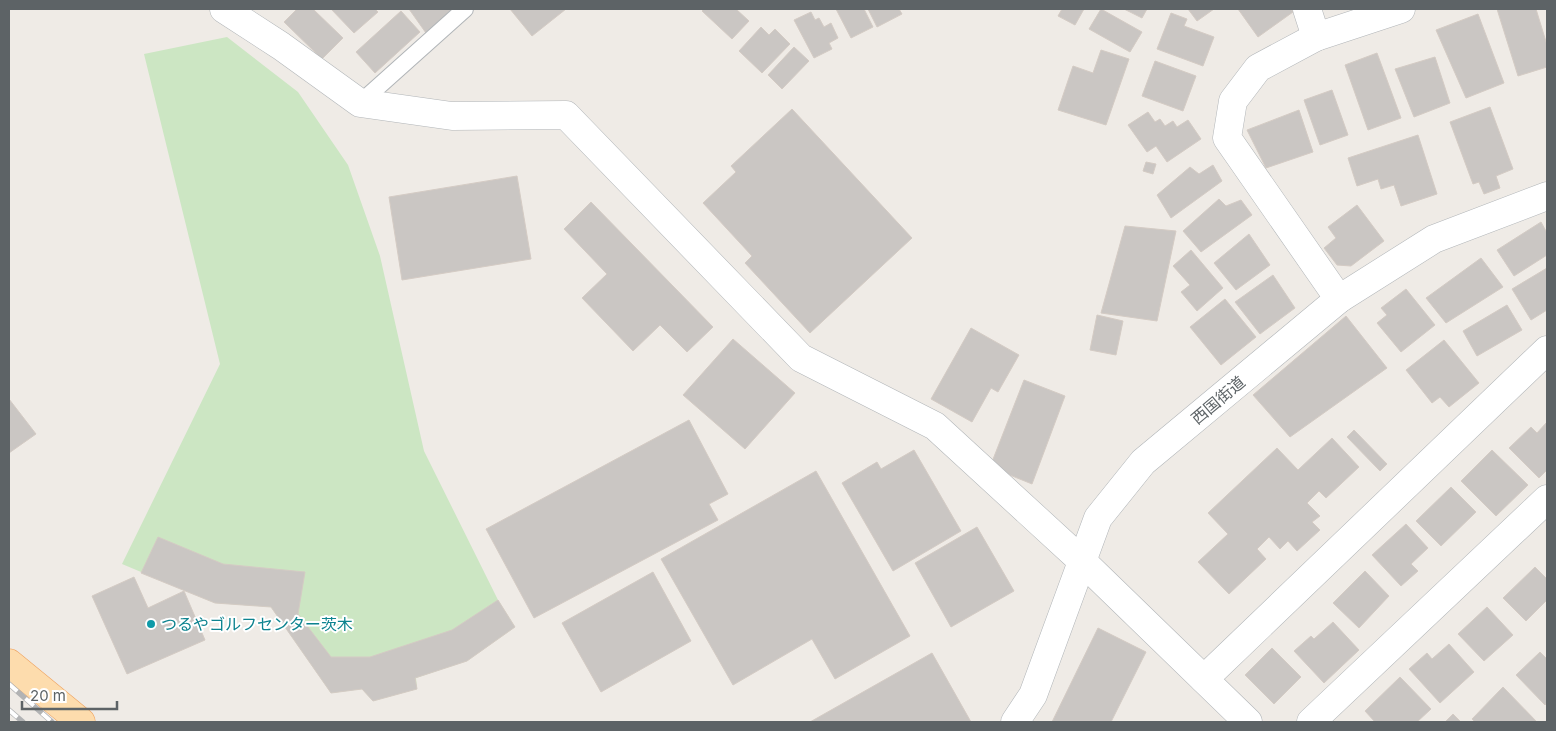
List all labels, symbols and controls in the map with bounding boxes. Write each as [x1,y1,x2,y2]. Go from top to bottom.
street label: 西国街道 [1187,372,1249,428]
place label: つるやゴルフセンター茨木 [161,614,353,634]
marker: つるやゴルフセンター茨木 [145,618,157,630]
scale bar [22,678,118,710]
text: 20 m [30,686,66,705]

